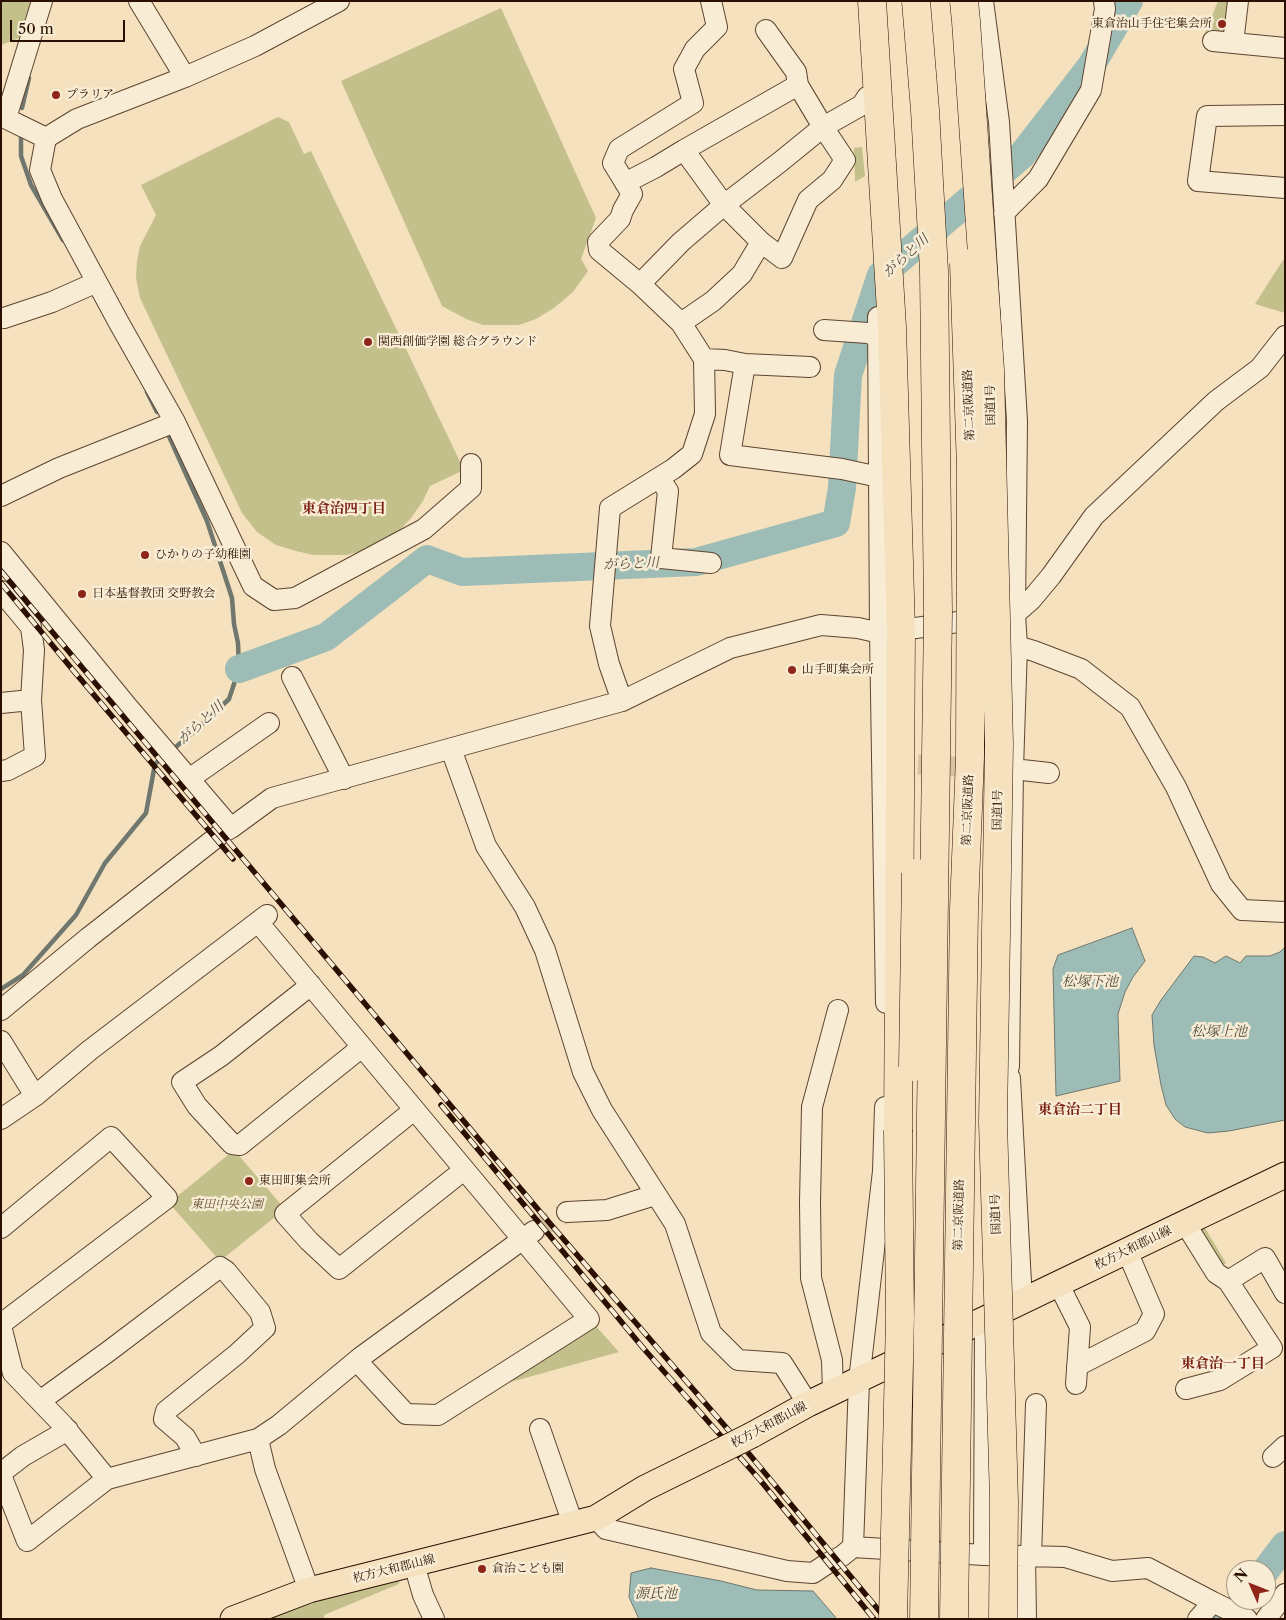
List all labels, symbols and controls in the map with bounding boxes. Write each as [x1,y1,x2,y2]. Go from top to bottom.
scale bar [12,10,128,42]
place label: 東倉治山手住宅集会所 [1092,17,1212,31]
marker: 東倉治山手住宅集会所 [1216,18,1228,30]
text: 50 m [18,19,54,38]
place label: プラリア [66,88,114,102]
marker: プラリア [50,89,62,101]
water label: がらと川 [880,231,932,281]
place label: 関西創価学園 総合グラウンド [378,335,537,349]
marker: 関西創価学園 総合グラウンド [362,336,374,348]
street label: 第二京阪道路 [961,369,977,441]
street label: 国道1号 [983,384,999,426]
district label: 東倉治四丁目 [302,501,386,517]
place label: ひかりの子幼稚園 [155,548,251,562]
marker: ひかりの子幼稚園 [139,549,151,561]
water label: がらと川 [603,555,659,573]
place label: 日本基督教団 交野教会 [92,587,215,601]
marker: 日本基督教団 交野教会 [76,588,88,600]
place label: 山手町集会所 [802,663,874,677]
marker: 山手町集会所 [786,664,798,676]
water label: がらと川 [175,698,227,748]
street label: 第二京阪道路 [960,774,976,846]
street label: 国道1号 [990,789,1006,831]
water label: 松塚下池 [1062,974,1118,990]
water label: 松塚上池 [1191,1024,1247,1040]
district label: 東倉治二丁目 [1038,1102,1122,1118]
place label: 東田町集会所 [259,1174,331,1188]
marker: 東田町集会所 [243,1175,255,1187]
street label: 第二京阪道路 [951,1179,967,1251]
street label: 国道1号 [988,1193,1004,1235]
park label: 東田中央公園 [191,1198,263,1212]
street label: 枚方大和郡山線 [1092,1223,1174,1273]
district label: 東倉治一丁目 [1181,1356,1265,1372]
street label: 枚方大和郡山線 [729,1399,809,1451]
street label: 枚方大和郡山線 [352,1552,436,1586]
north arrow [1226,1560,1276,1610]
place label: 倉治こども園 [492,1562,564,1576]
marker: 倉治こども園 [476,1563,488,1575]
text: N [1230,1565,1252,1586]
water label: 源氏池 [635,1586,677,1602]

